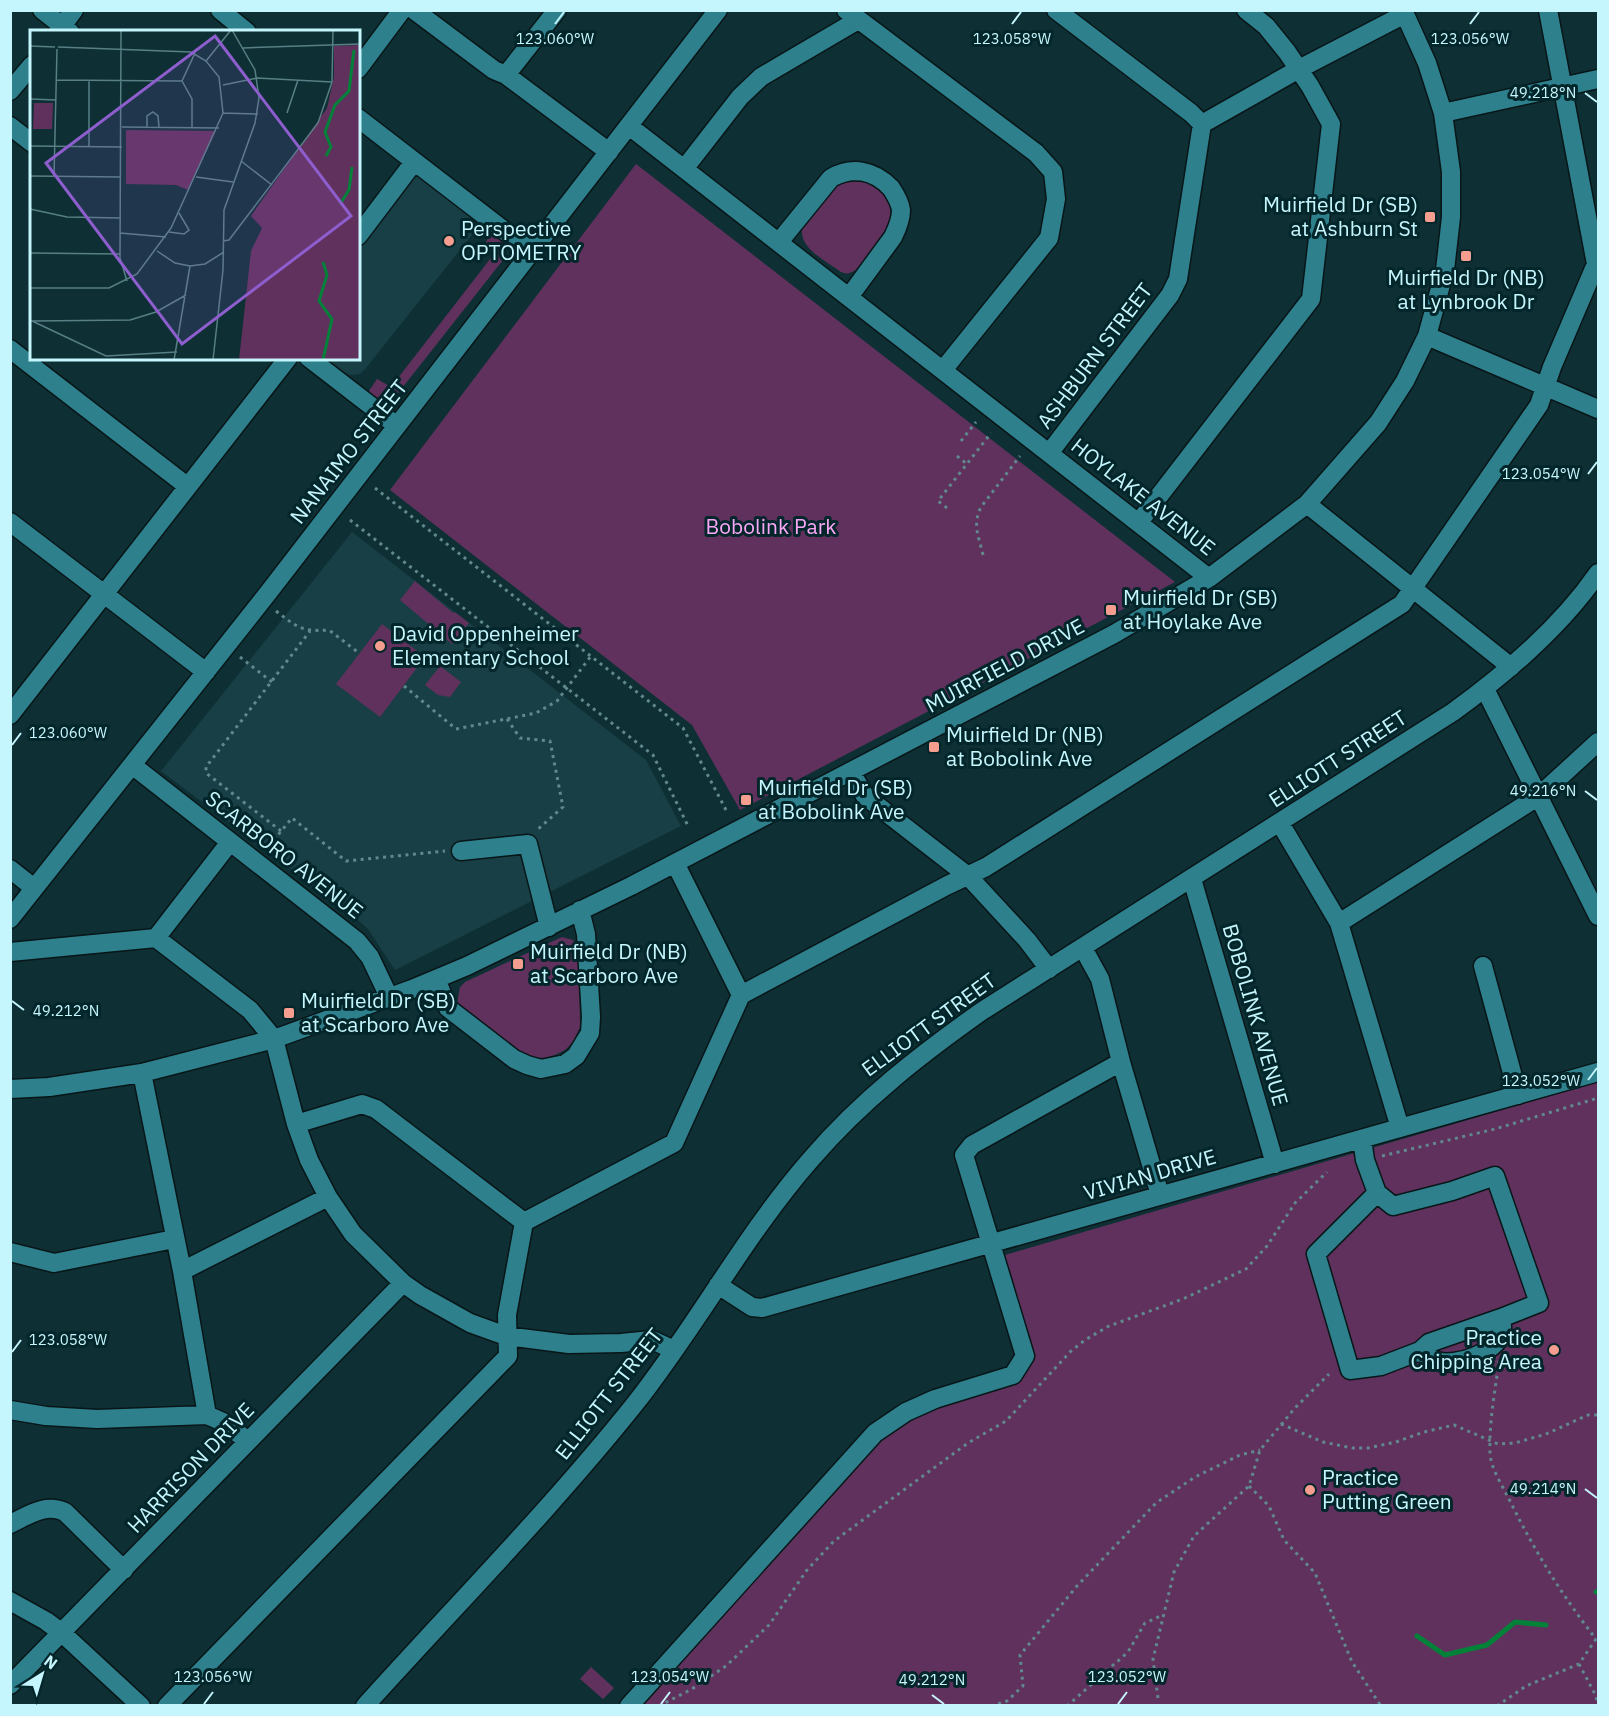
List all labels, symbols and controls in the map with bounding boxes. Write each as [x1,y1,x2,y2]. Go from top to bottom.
text: 123.060°W [516,29,595,48]
text: 123.058°W [973,29,1052,48]
text: 123.056°W [1431,29,1510,48]
inset map [30,30,360,360]
text: 49.218°N [1510,83,1576,102]
place label: Muirfield Dr (SB) at Ashburn St [1263,190,1418,242]
marker: Muirfield Dr (SB) at Ashburn St [1423,210,1437,224]
place label: Perspective OPTOMETRY [461,214,582,266]
marker: Perspective OPTOMETRY [442,234,456,248]
marker: Muirfield Dr (NB) at Lynbrook Dr [1459,249,1473,263]
place label: Muirfield Dr (NB) at Lynbrook Dr [1387,263,1545,315]
street label: ASHBURN STREET [1030,277,1158,434]
street label: NANAIMO STREET [283,374,413,529]
street label: HOYLAKE AVENUE [1066,431,1221,561]
text: 123.054°W [1502,464,1581,483]
park label: Bobolink Park [706,512,836,540]
place label: Muirfield Dr (SB) at Hoylake Ave [1123,583,1278,635]
marker: Muirfield Dr (SB) at Hoylake Ave [1104,603,1118,617]
street label: MUIRFIELD DRIVE [920,611,1089,719]
place label: David Oppenheimer Elementary School [392,619,579,671]
marker: David Oppenheimer Elementary School [373,639,387,653]
street label: ELLIOTT STREET [1263,703,1412,813]
place label: Muirfield Dr (NB) at Bobolink Ave [946,720,1104,772]
text: 123.060°W [29,723,108,742]
marker: Muirfield Dr (NB) at Bobolink Ave [927,740,941,754]
place label: Muirfield Dr (SB) at Bobolink Ave [758,773,913,825]
text: 49.216°N [1510,781,1576,800]
street label: SCARBORO AVENUE [200,784,369,925]
marker: Muirfield Dr (SB) at Bobolink Ave [739,793,753,807]
street label: BOBOLINK AVENUE [1217,920,1295,1109]
place label: Muirfield Dr (NB) at Scarboro Ave [530,937,688,989]
marker: Muirfield Dr (NB) at Scarboro Ave [511,957,525,971]
street label: ELLIOTT STREET [856,966,1001,1082]
place label: Muirfield Dr (SB) at Scarboro Ave [301,986,456,1038]
text: 49.212°N [33,1001,99,1020]
marker: Muirfield Dr (SB) at Scarboro Ave [282,1006,296,1020]
text: 123.052°W [1502,1071,1581,1090]
street label: VIVIAN DRIVE [1080,1142,1219,1206]
street label: ELLIOTT STREET [548,1322,668,1465]
place label: Practice Chipping Area [1410,1323,1542,1375]
text: 123.058°W [29,1330,108,1349]
marker: Practice Chipping Area [1547,1343,1561,1357]
street label: HARRISON DRIVE [121,1396,260,1539]
place label: Practice Putting Green [1322,1463,1452,1515]
text: 49.214°N [1510,1479,1576,1498]
marker: Practice Putting Green [1303,1483,1317,1497]
north arrow [12,1644,72,1704]
text: N [40,1651,62,1673]
text: 123.056°W [174,1667,253,1686]
text: 123.054°W [631,1667,710,1686]
text: 123.052°W [1088,1667,1167,1686]
text: 49.212°N [899,1670,965,1689]

